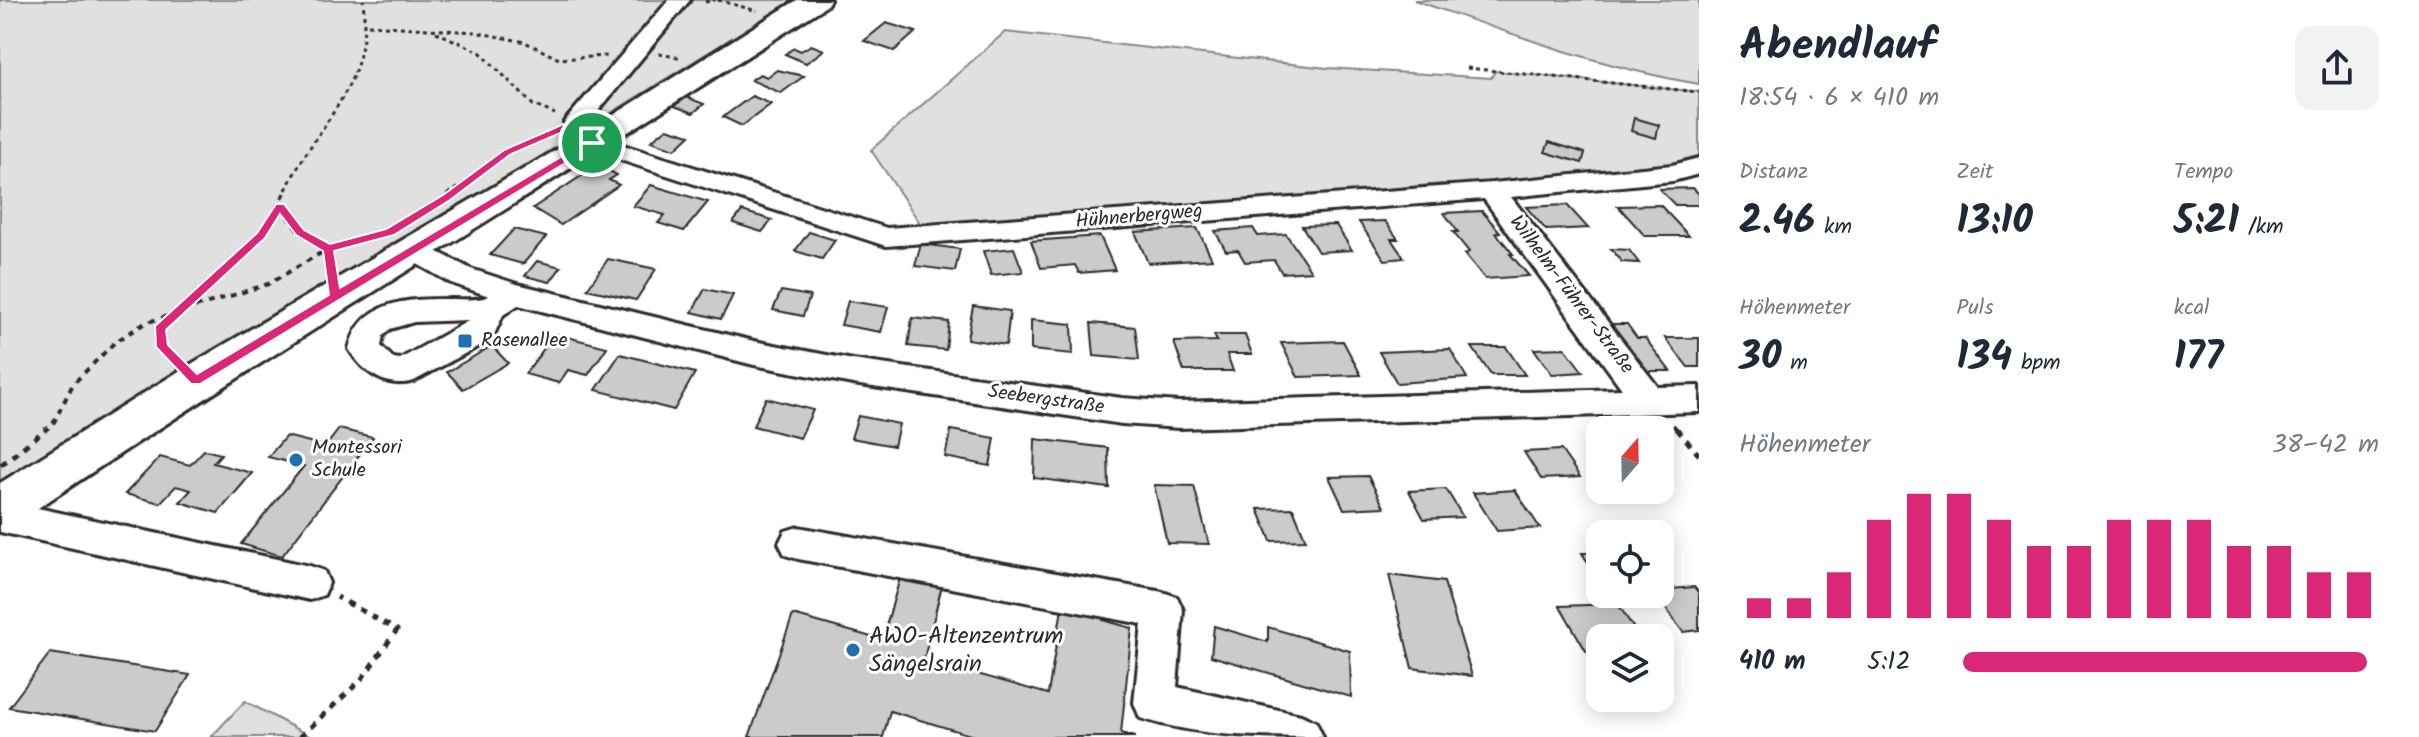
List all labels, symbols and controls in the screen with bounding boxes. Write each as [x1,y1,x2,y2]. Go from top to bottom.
text: Abendlauf [1739,12,1936,82]
button: share [2295,26,2379,110]
text: 18:54 · 6 × 410 m [1739,77,1939,119]
pin [558,109,626,177]
icon: arrive [570,121,614,165]
text: Distanz [1739,155,1808,190]
text: Zeit [1956,155,1994,190]
text: Tempo [2174,155,2233,190]
text: 2.46 [1739,190,1815,254]
text: 13:10 [1956,190,2033,254]
text: 5:21 [2174,190,2239,254]
street label: Hühnerbergweg [1074,196,1204,238]
street label: Wilhelm-Führer-Straße [1500,209,1642,381]
text: km [1815,210,1852,245]
text: /km [2239,210,2284,245]
text: Höhenmeter [1739,291,1850,326]
text: Puls [1956,291,1994,326]
text: kcal [2174,291,2209,326]
place label: Rasenallee [481,325,567,357]
text: 30 [1739,326,1781,390]
text: 134 [1956,326,2012,390]
text: 177 [2174,326,2224,390]
marker: Rasenallee [456,332,474,350]
text: m [1781,346,1808,381]
text: bpm [2012,346,2061,381]
street label: Seebergstraße [986,376,1106,424]
north arrow [1586,416,1674,504]
map controls [1586,416,1674,712]
text: Höhenmeter [1739,424,1870,466]
text: 38–42 m [2272,424,2379,466]
place label: Montessori Schule [312,432,403,487]
marker: Montessori Schule [287,451,305,469]
button: locate [1586,520,1674,608]
place label: AWO-Altenzentrum Sängelsrain [869,617,1063,684]
button: layers [1586,624,1674,712]
marker: AWO-Altenzentrum Sängelsrain [844,641,862,659]
text: 410 m [1739,641,1806,683]
text: 5:12 [1867,641,1911,683]

